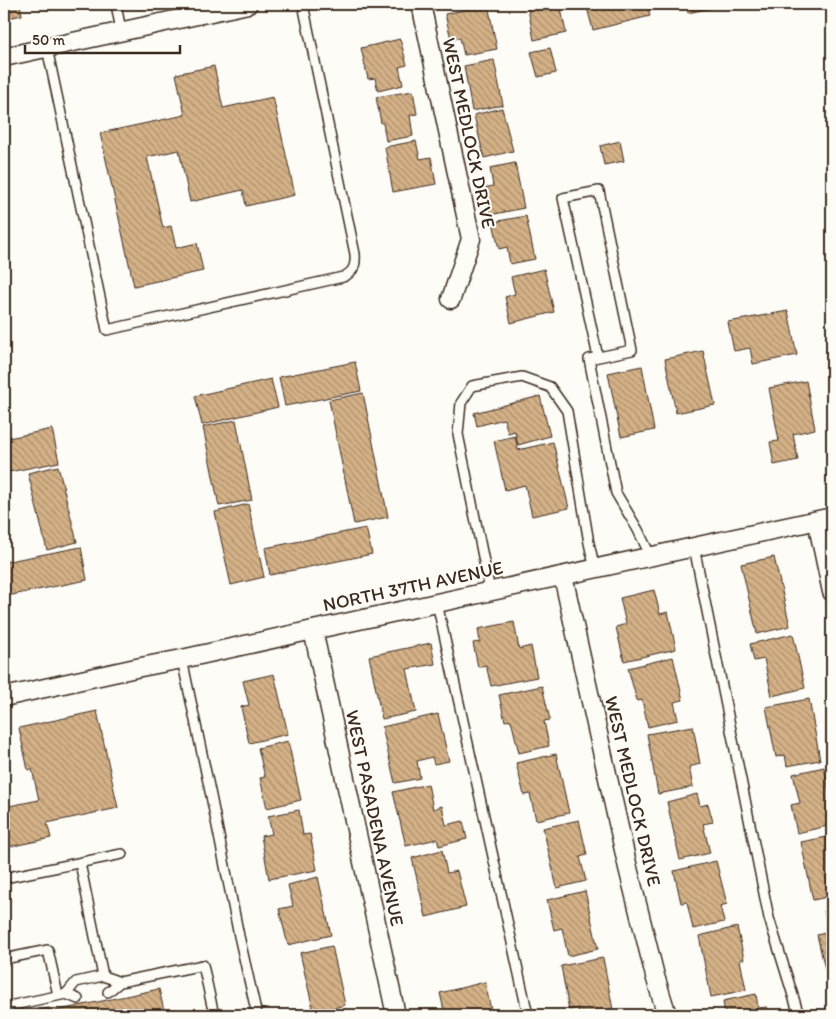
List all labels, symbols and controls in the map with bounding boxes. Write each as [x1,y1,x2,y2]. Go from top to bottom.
scale bar [25,22,180,54]
text: 50 m [32,31,65,49]
street label: WEST MEDLOCK DRIVE [438,35,501,231]
street label: NORTH 37TH AVENUE [321,556,505,616]
street label: WEST MEDLOCK DRIVE [600,694,666,889]
street label: WEST PASADENA AVENUE [341,708,409,928]

